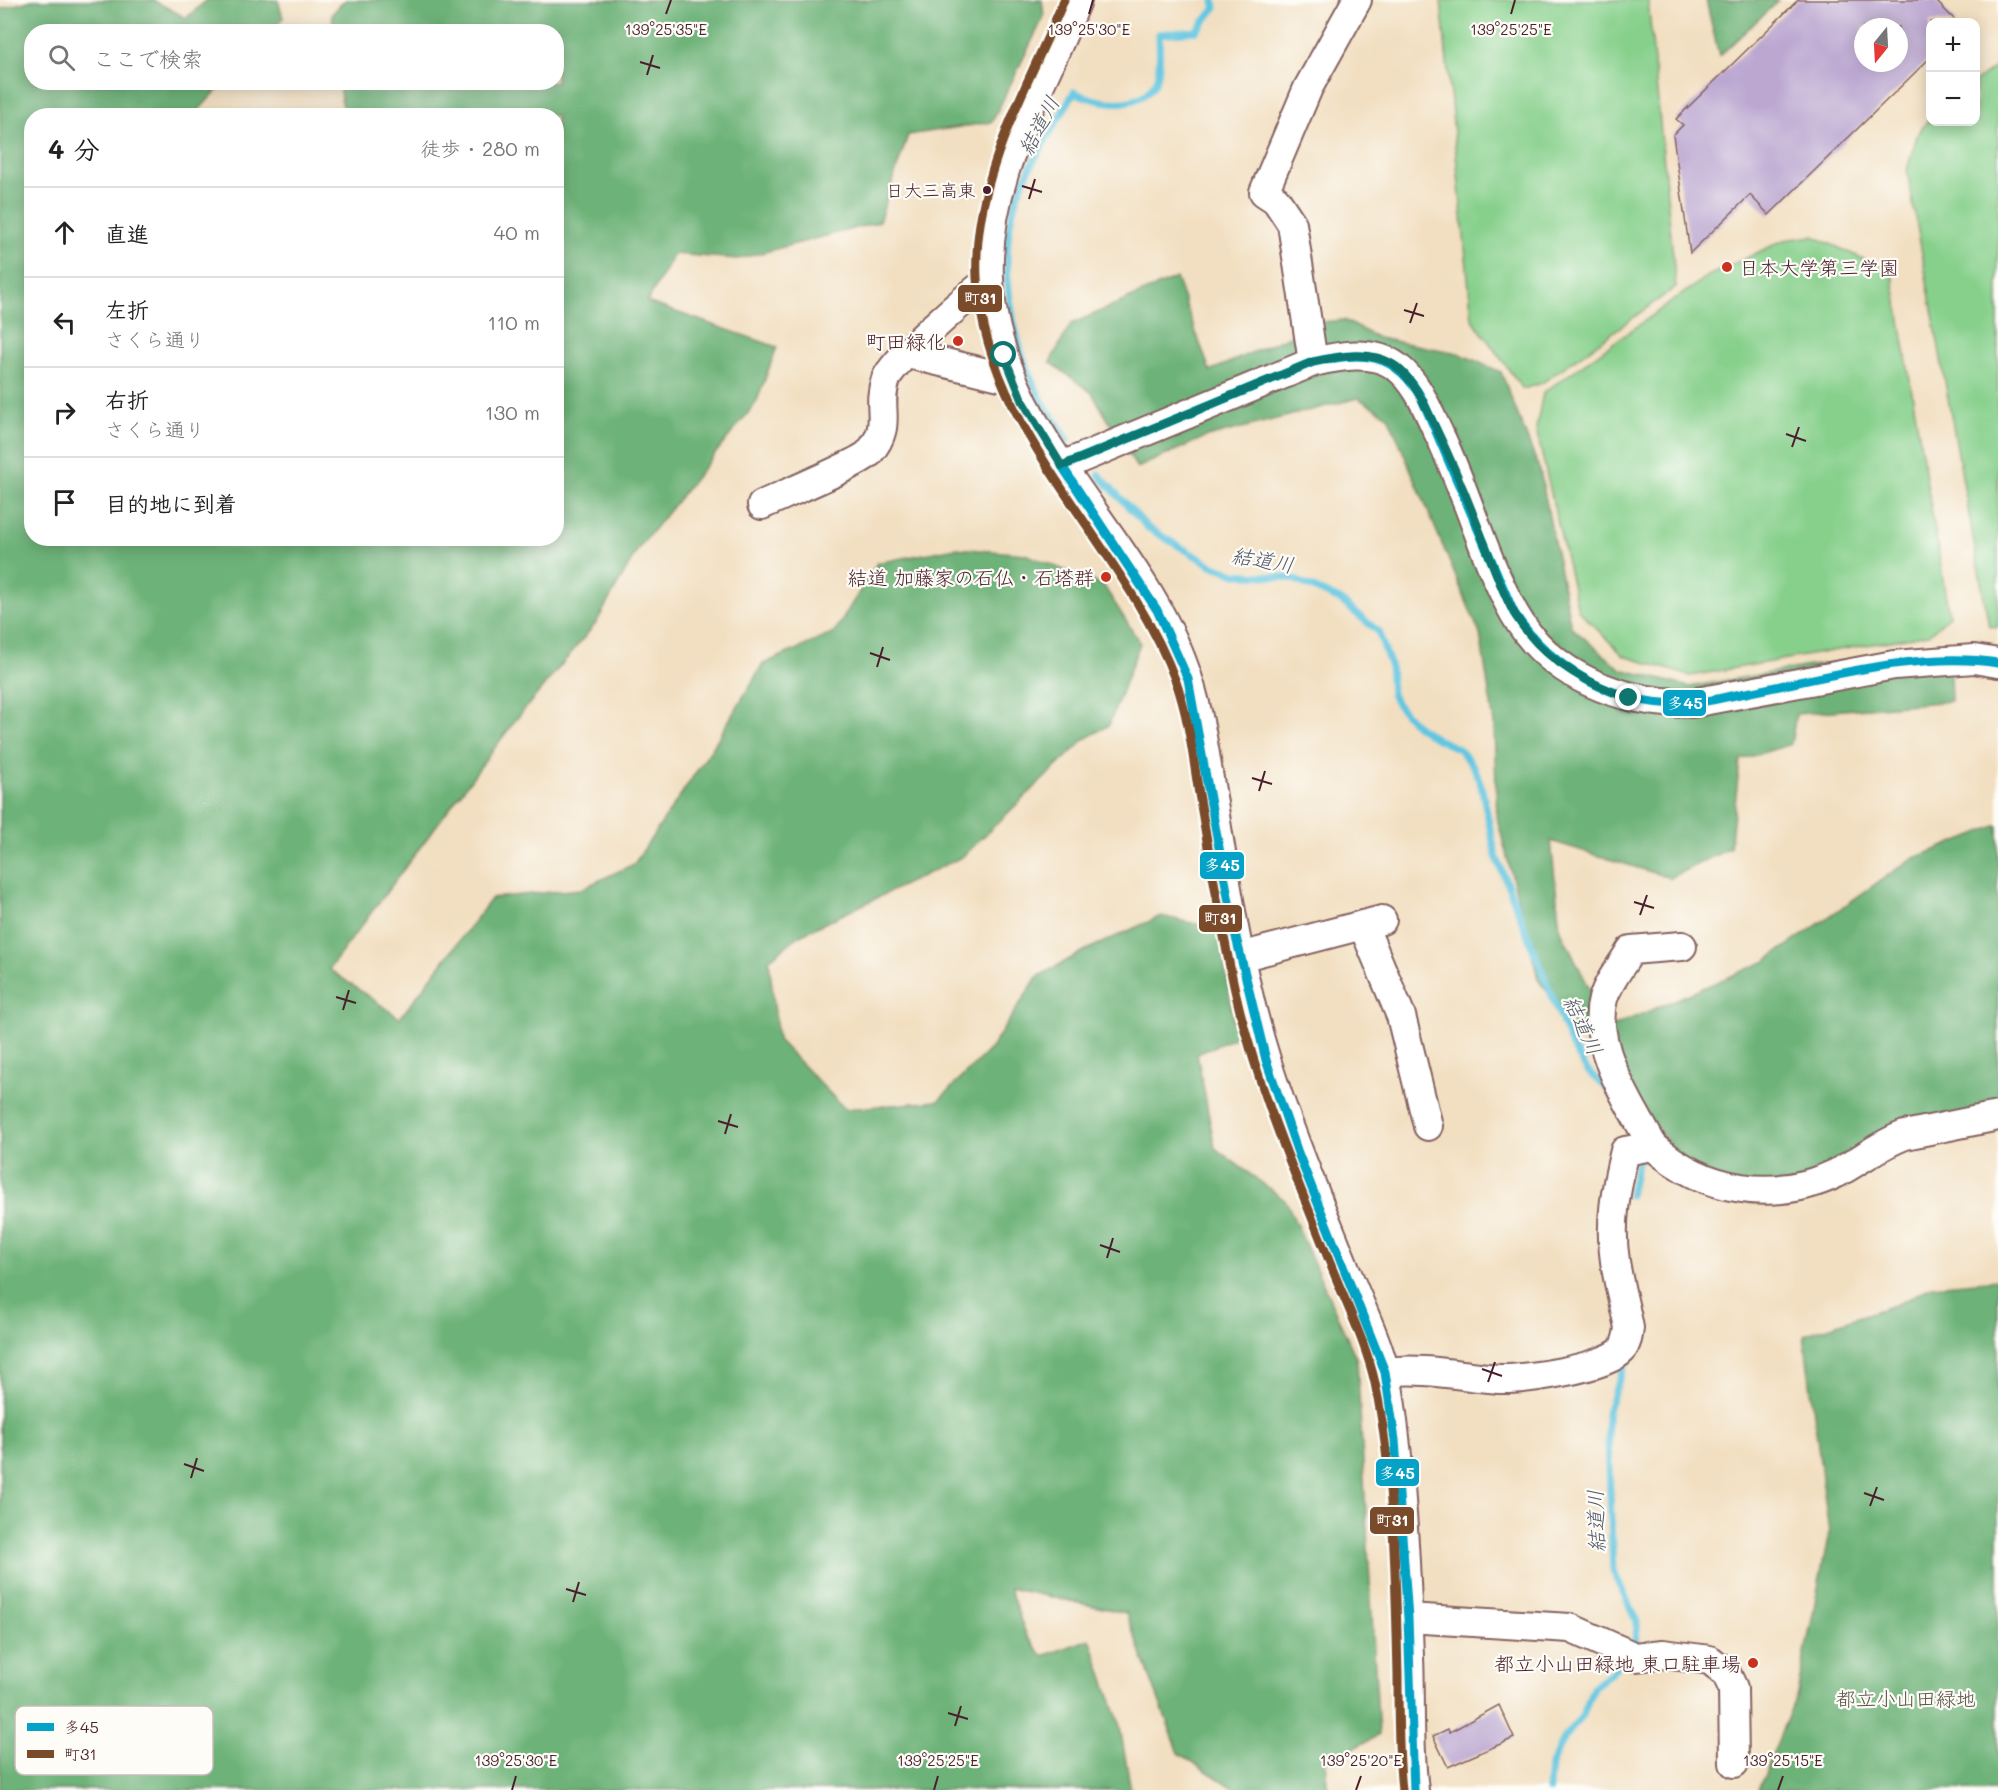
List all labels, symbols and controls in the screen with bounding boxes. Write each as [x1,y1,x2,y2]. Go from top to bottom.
north arrow [1854,18,1908,72]
map controls [1926,18,1980,126]
button: + [1926,18,1980,72]
text: 139°25'35"E [625,19,707,39]
text: 139°25'30"E [1048,19,1131,39]
text: 139°25'25"E [1470,19,1552,39]
search box [24,24,564,90]
icon: search [45,41,78,74]
text: ここで検索 [93,44,203,73]
button: − [1926,72,1980,126]
water label: 結道川 [1011,91,1065,159]
text: 4 分 [48,132,100,166]
text: 徒歩 · 280 m [421,135,540,161]
place label: 日大三高東 [886,178,976,202]
marker: 日大三高東 [981,184,993,196]
icon: ahead [48,216,81,249]
text: 直進 [105,219,149,248]
text: 40 m [494,219,540,245]
place label: 日本大学第三学園 [1739,254,1899,280]
marker: 日本大学第三学園 [1720,260,1734,274]
line badge: 町31 [957,284,1003,313]
text: 町31 [964,287,996,308]
text: 左折 [105,295,149,324]
icon: left [48,306,81,339]
text: 110 m [487,309,540,335]
text: さくら通り [105,326,205,352]
place label: 町田緑化 [866,328,946,354]
marker: 町田緑化 [951,334,965,348]
route start [990,341,1016,367]
text: 右折 [105,385,149,414]
icon: right [48,396,81,429]
text: 130 m [485,399,540,425]
text: さくら通り [105,416,205,442]
icon: arrive [48,486,81,519]
text: 目的地に到着 [105,489,237,518]
water label: 結道川 [1230,540,1296,578]
place label: 結道 加藤家の石仏・石塔群 [848,564,1094,590]
marker: 結道 加藤家の石仏・石塔群 [1099,570,1113,584]
route end [1615,684,1641,710]
line badge: 多45 [1662,689,1707,717]
text: 多45 [1667,692,1703,713]
line badge: 多45 [1199,851,1245,880]
text: 多45 [1204,854,1240,875]
line badge: 町31 [1198,904,1243,933]
text: 町31 [1204,907,1236,928]
water label: 結道川 [1558,991,1610,1059]
line badge: 多45 [1375,1458,1420,1487]
text: 多45 [1379,1462,1415,1483]
water label: 結道川 [1580,1489,1610,1553]
line badge: 町31 [1369,1506,1415,1535]
text: 町31 [1376,1509,1408,1530]
place label: 都立小山田緑地 東口駐車場 [1495,1650,1741,1676]
marker: 都立小山田緑地 東口駐車場 [1746,1656,1760,1670]
park label: 都立小山田緑地 [1836,1685,1976,1711]
legend [15,1706,213,1775]
text: 多45 [64,1716,99,1737]
text: 町31 [64,1743,97,1764]
text: 139°25'30"E [475,1750,558,1770]
text: 139°25'25"E [897,1750,979,1770]
text: 139°25'20"E [1320,1750,1402,1770]
text: 139°25'15"E [1743,1750,1823,1770]

